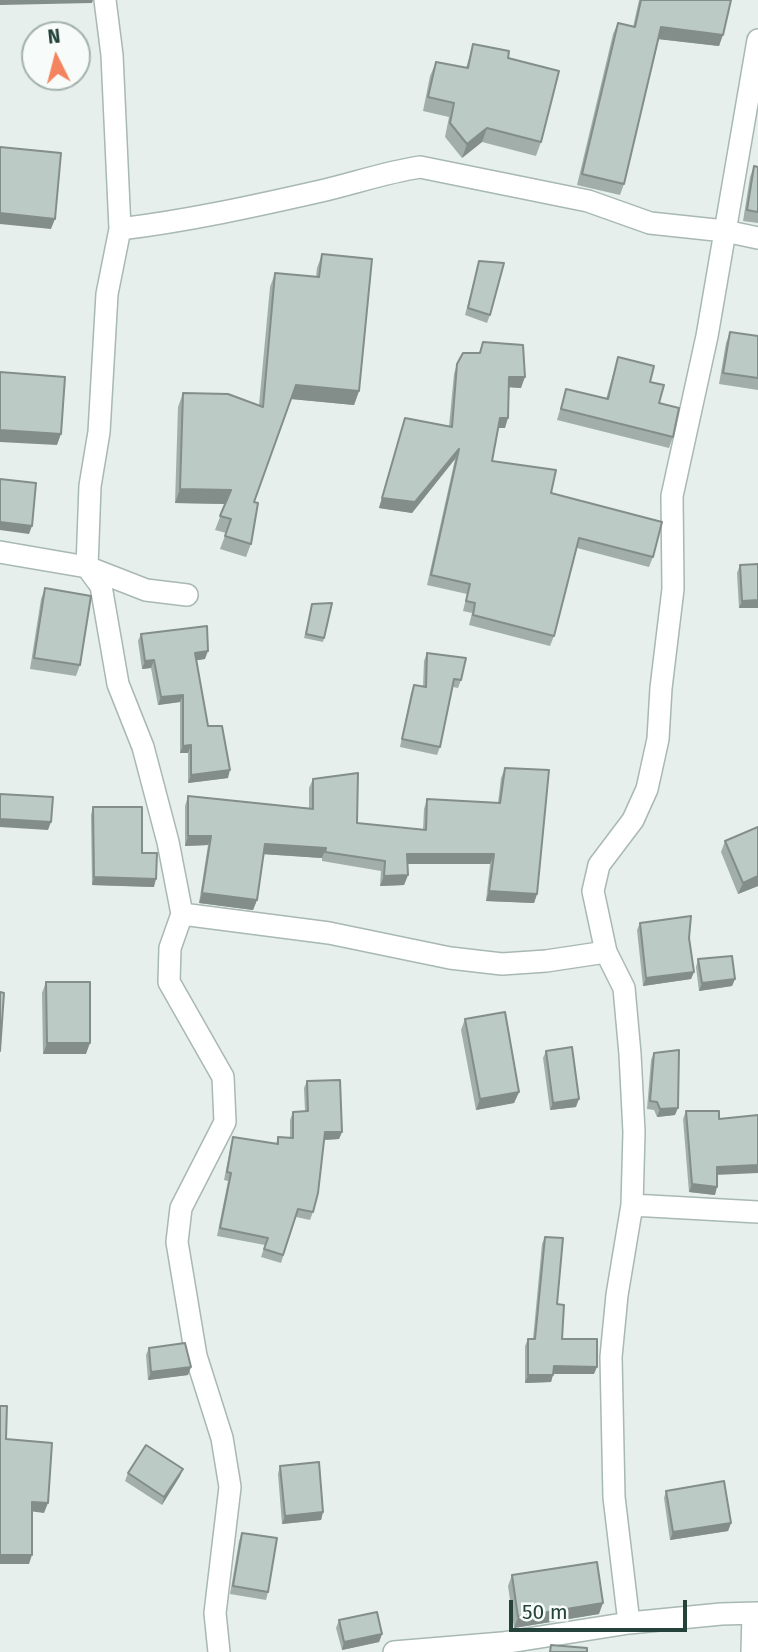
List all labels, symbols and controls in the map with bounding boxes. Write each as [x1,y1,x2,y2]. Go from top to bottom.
north arrow [21,21,91,91]
text: N [46,25,61,49]
scale bar [513,1586,692,1630]
text: 50 m [522,1599,568,1625]

